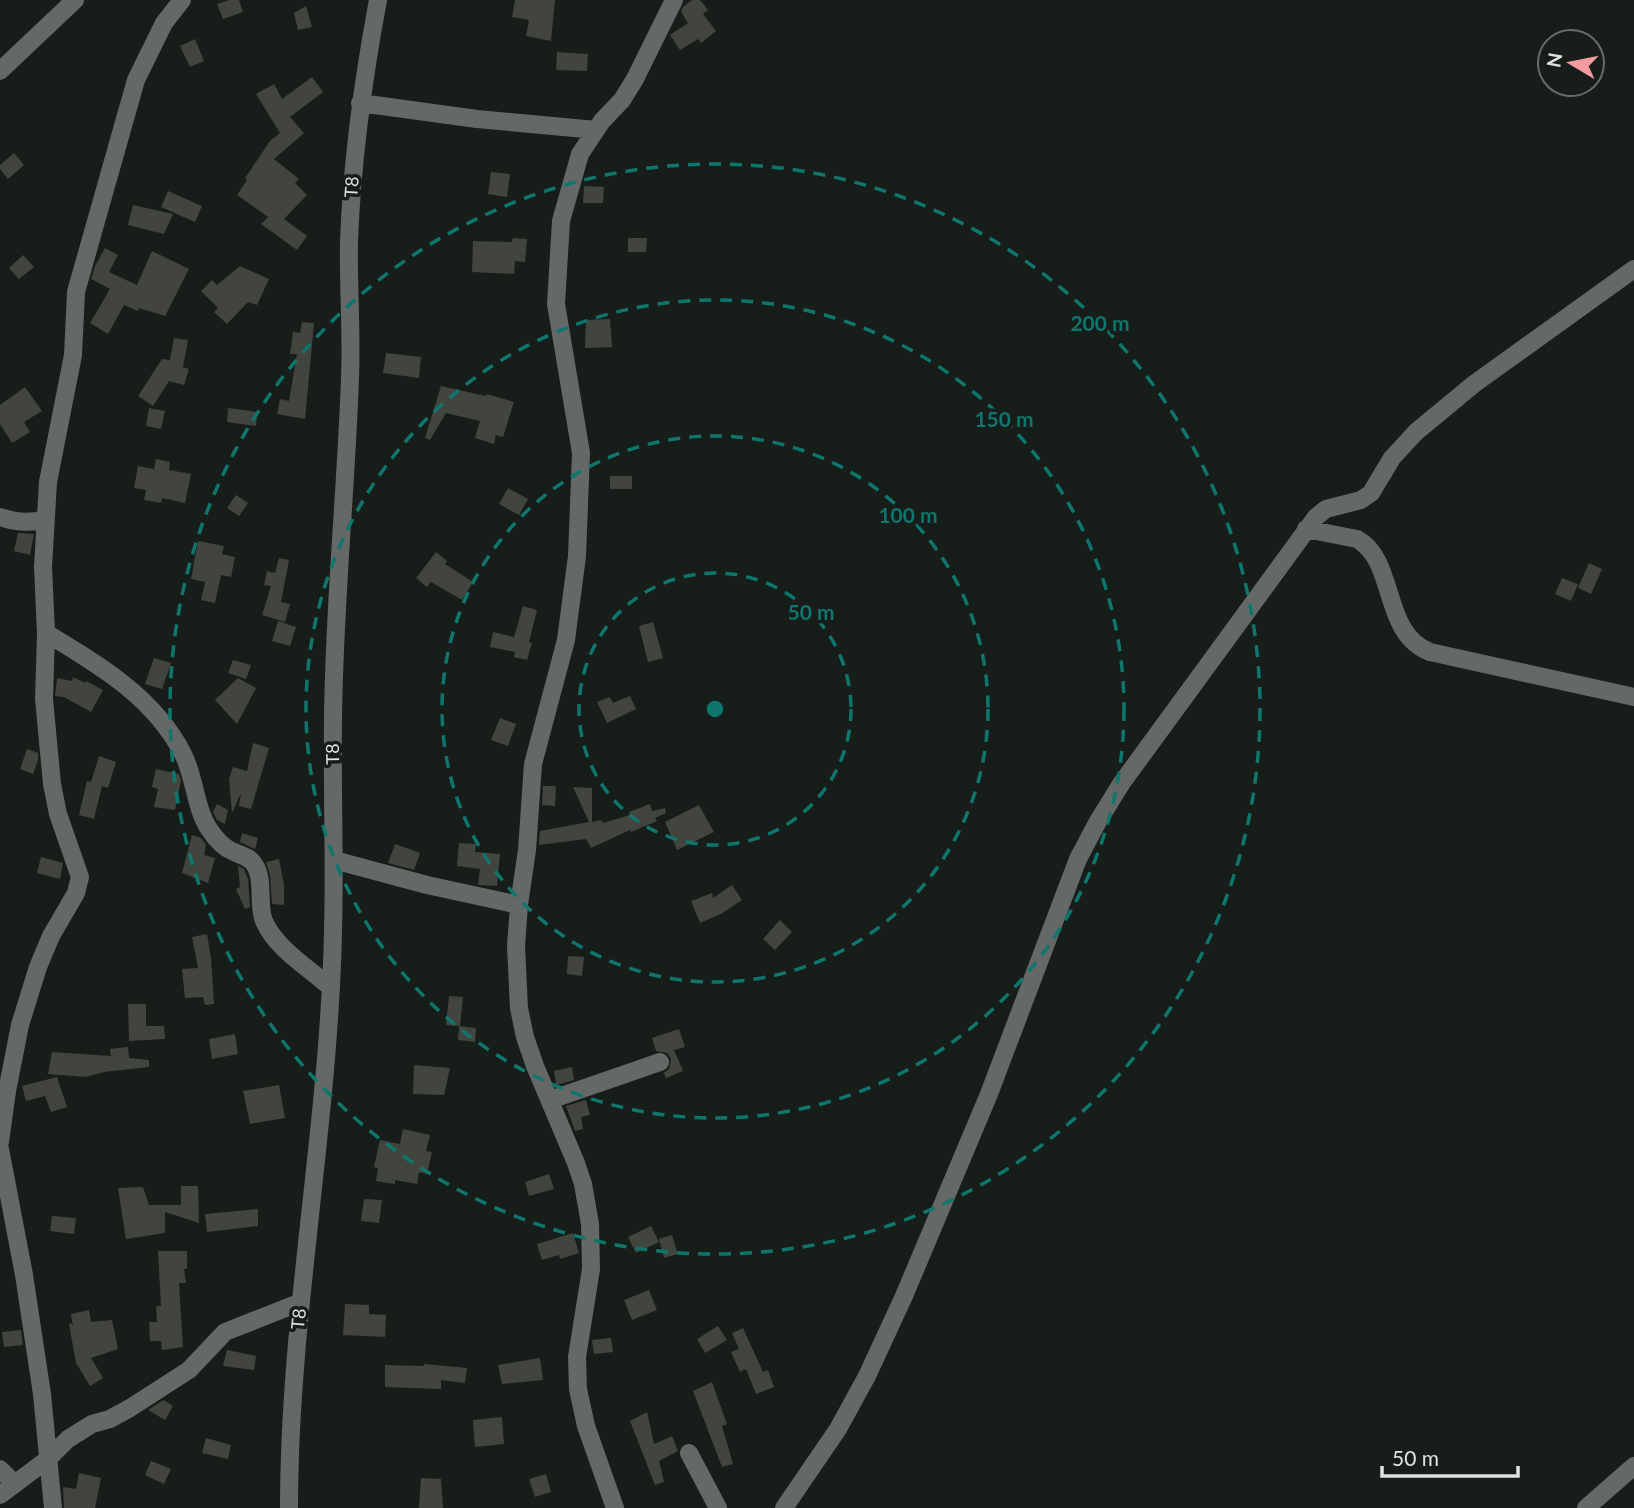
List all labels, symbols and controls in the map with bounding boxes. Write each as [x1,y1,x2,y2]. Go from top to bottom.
north arrow [1536,28,1606,98]
text: N [1541,51,1566,69]
street label: T8 [339,176,363,198]
text: 200 m [1070,310,1130,335]
text: 150 m [974,406,1034,431]
text: 100 m [878,502,938,527]
text: 50 m [787,599,835,624]
centre of rings [703,697,727,721]
street label: T8 [321,743,343,765]
street label: T8 [286,1307,310,1331]
scale bar [1382,1434,1518,1478]
text: 50 m [1392,1445,1439,1470]

